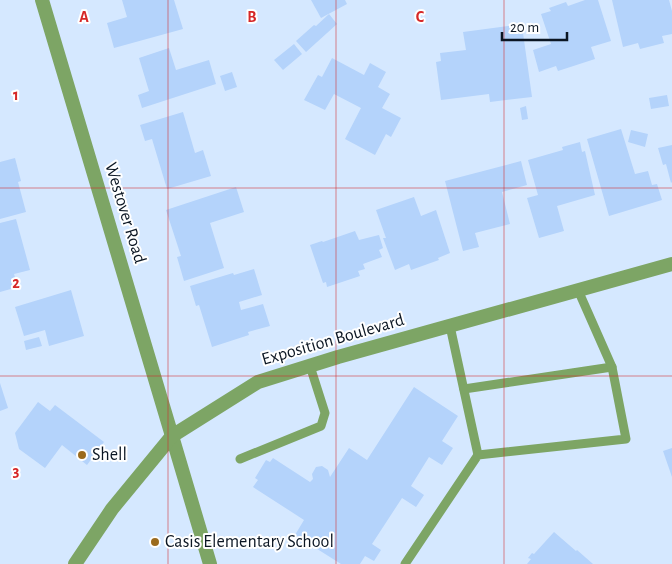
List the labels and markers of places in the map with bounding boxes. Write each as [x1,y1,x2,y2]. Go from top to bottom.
place label: Shell [92,446,127,464]
marker: Shell [76,449,88,461]
place label: Casis Elementary School [165,533,334,551]
marker: Casis Elementary School [149,536,161,548]

